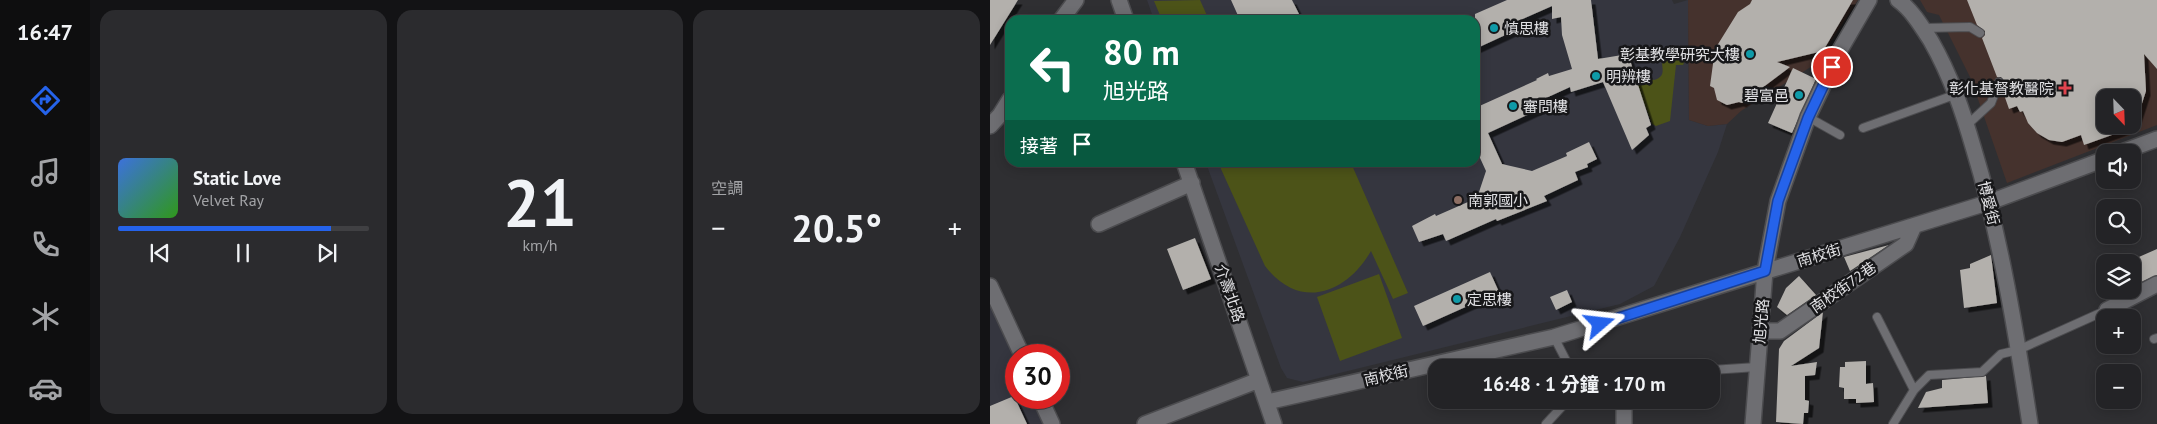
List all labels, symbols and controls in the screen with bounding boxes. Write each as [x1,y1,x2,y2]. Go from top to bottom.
text: 16:47 [17,18,73,46]
place label: 慎思樓 [1504,19,1549,38]
marker: 慎思樓 [1488,22,1500,34]
text: 80 m [1103,29,1180,75]
icon: left [1020,35,1085,100]
place label: 彰基教學研究大樓 [1620,45,1740,64]
pin [1811,46,1853,88]
marker: 彰基教學研究大樓 [1744,48,1756,60]
icon: arrive [1818,53,1846,81]
place label: 明辨樓 [1606,67,1651,86]
marker: 明辨樓 [1590,70,1602,82]
text: 旭光路 [1103,77,1169,105]
place label: 彰化基督教醫院 [1949,79,2054,98]
marker: 彰化基督教醫院 [2058,81,2072,95]
icon: directions [28,83,63,118]
place label: 碧富邑 [1744,86,1789,105]
marker: 碧富邑 [1793,89,1805,101]
north arrow [2096,89,2141,134]
map controls [2096,89,2141,409]
place label: 審問樓 [1523,97,1568,116]
marker: 審問樓 [1507,100,1519,112]
icon: arrive [1068,130,1096,158]
text: 接著 [1020,134,1058,158]
button: sound [2096,144,2141,189]
icon: music [28,155,63,190]
text: 21 [503,160,577,244]
text: Static Love [193,166,281,190]
text: 空調 [711,178,743,198]
street label: 博愛街 [1974,179,2004,227]
text: Velvet Ray [193,190,264,210]
place label: 南郭國小 [1468,191,1528,210]
marker: 南郭國小 [1452,194,1464,206]
button: search [2096,199,2141,244]
text: 20.5° [791,203,882,252]
text: − [711,209,725,246]
text: + [948,209,962,246]
icon: phone [28,227,63,262]
text: km/h [522,235,558,255]
icon: previous [146,239,174,267]
icon: pause [229,239,257,267]
icon: next [313,239,341,267]
street label: 南校街 [1795,239,1843,271]
button: layers [2096,254,2141,299]
street label: 南校街72巷 [1806,257,1880,317]
street label: 介壽北路 [1211,262,1249,324]
place label: 定思樓 [1467,290,1512,309]
marker: 定思樓 [1451,293,1463,305]
position arrow [1573,297,1625,349]
street label: 旭光路 [1750,298,1772,344]
icon: climate [28,299,63,334]
button: + [2096,309,2141,354]
speed limit sign: 30 [1005,344,1070,409]
street label: 南校街 [1362,361,1410,389]
button: − [2096,364,2141,409]
icon: car [28,371,63,406]
text: 16:48 · 1 分鐘 · 170 m [1482,372,1666,396]

